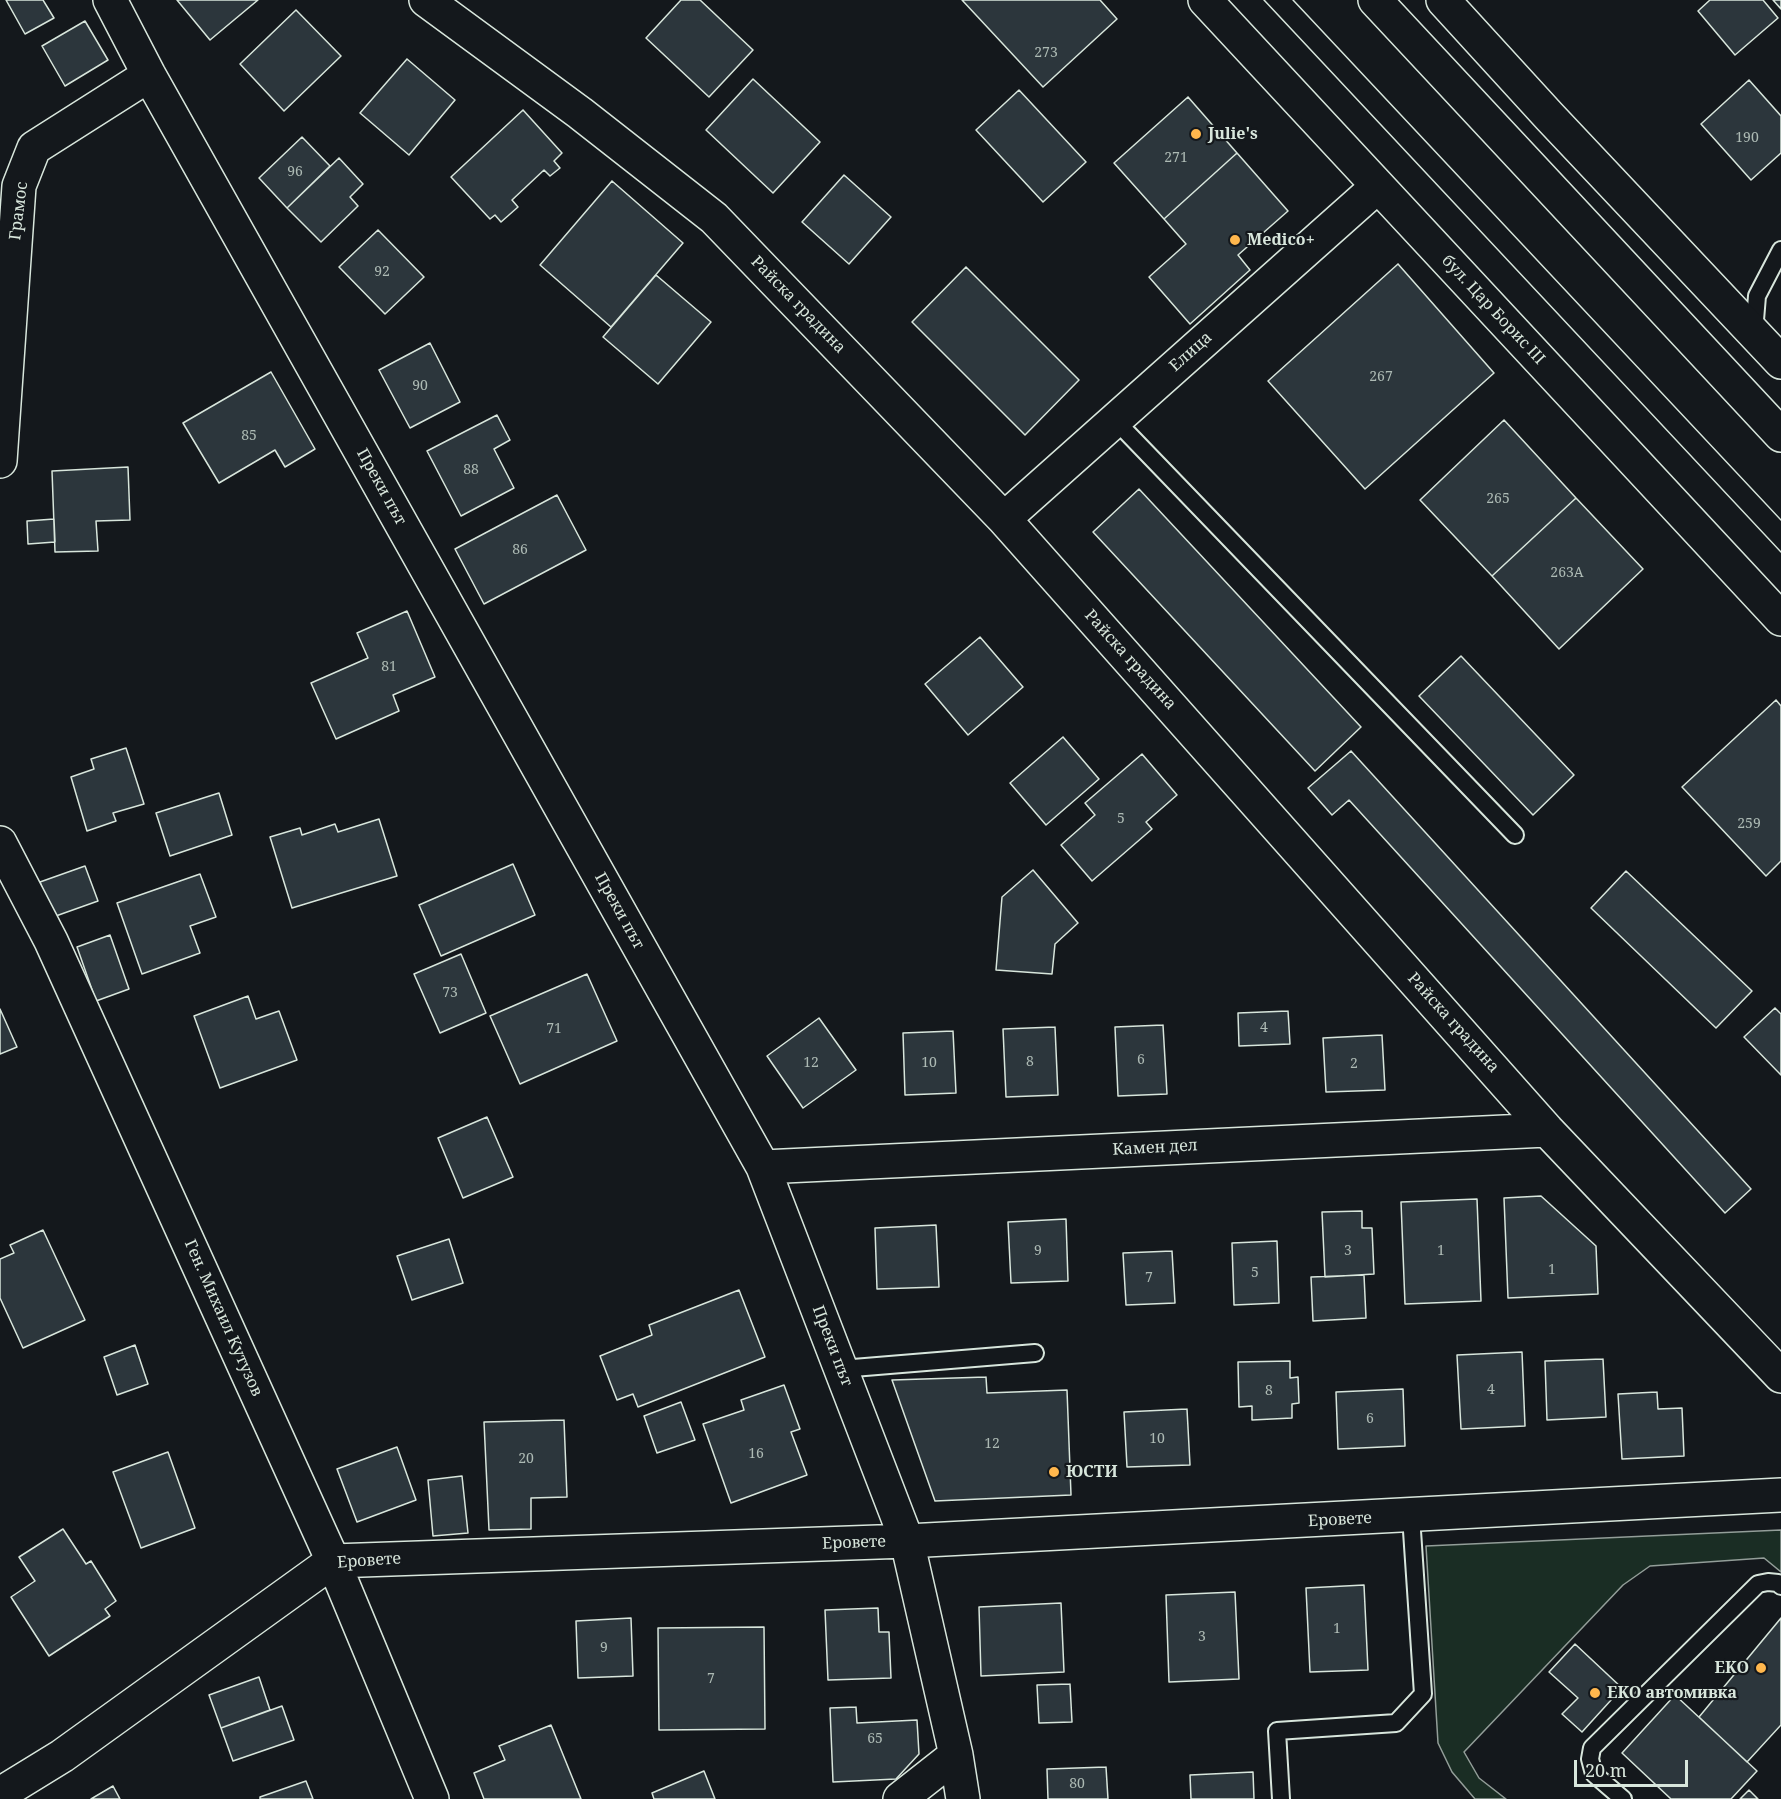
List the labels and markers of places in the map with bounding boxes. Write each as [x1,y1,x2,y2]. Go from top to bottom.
place label: Julie's [1208,124,1258,144]
marker: Julie's [1189,127,1203,141]
place label: Medico+ [1247,230,1315,250]
marker: Medico+ [1228,233,1242,247]
place label: ЮСТИ [1066,1462,1118,1482]
marker: ЮСТИ [1047,1465,1061,1479]
place label: EKO [1715,1658,1749,1678]
marker: EKO [1754,1661,1768,1675]
place label: EKO автомивка [1607,1683,1737,1703]
marker: EKO автомивка [1588,1686,1602,1700]

